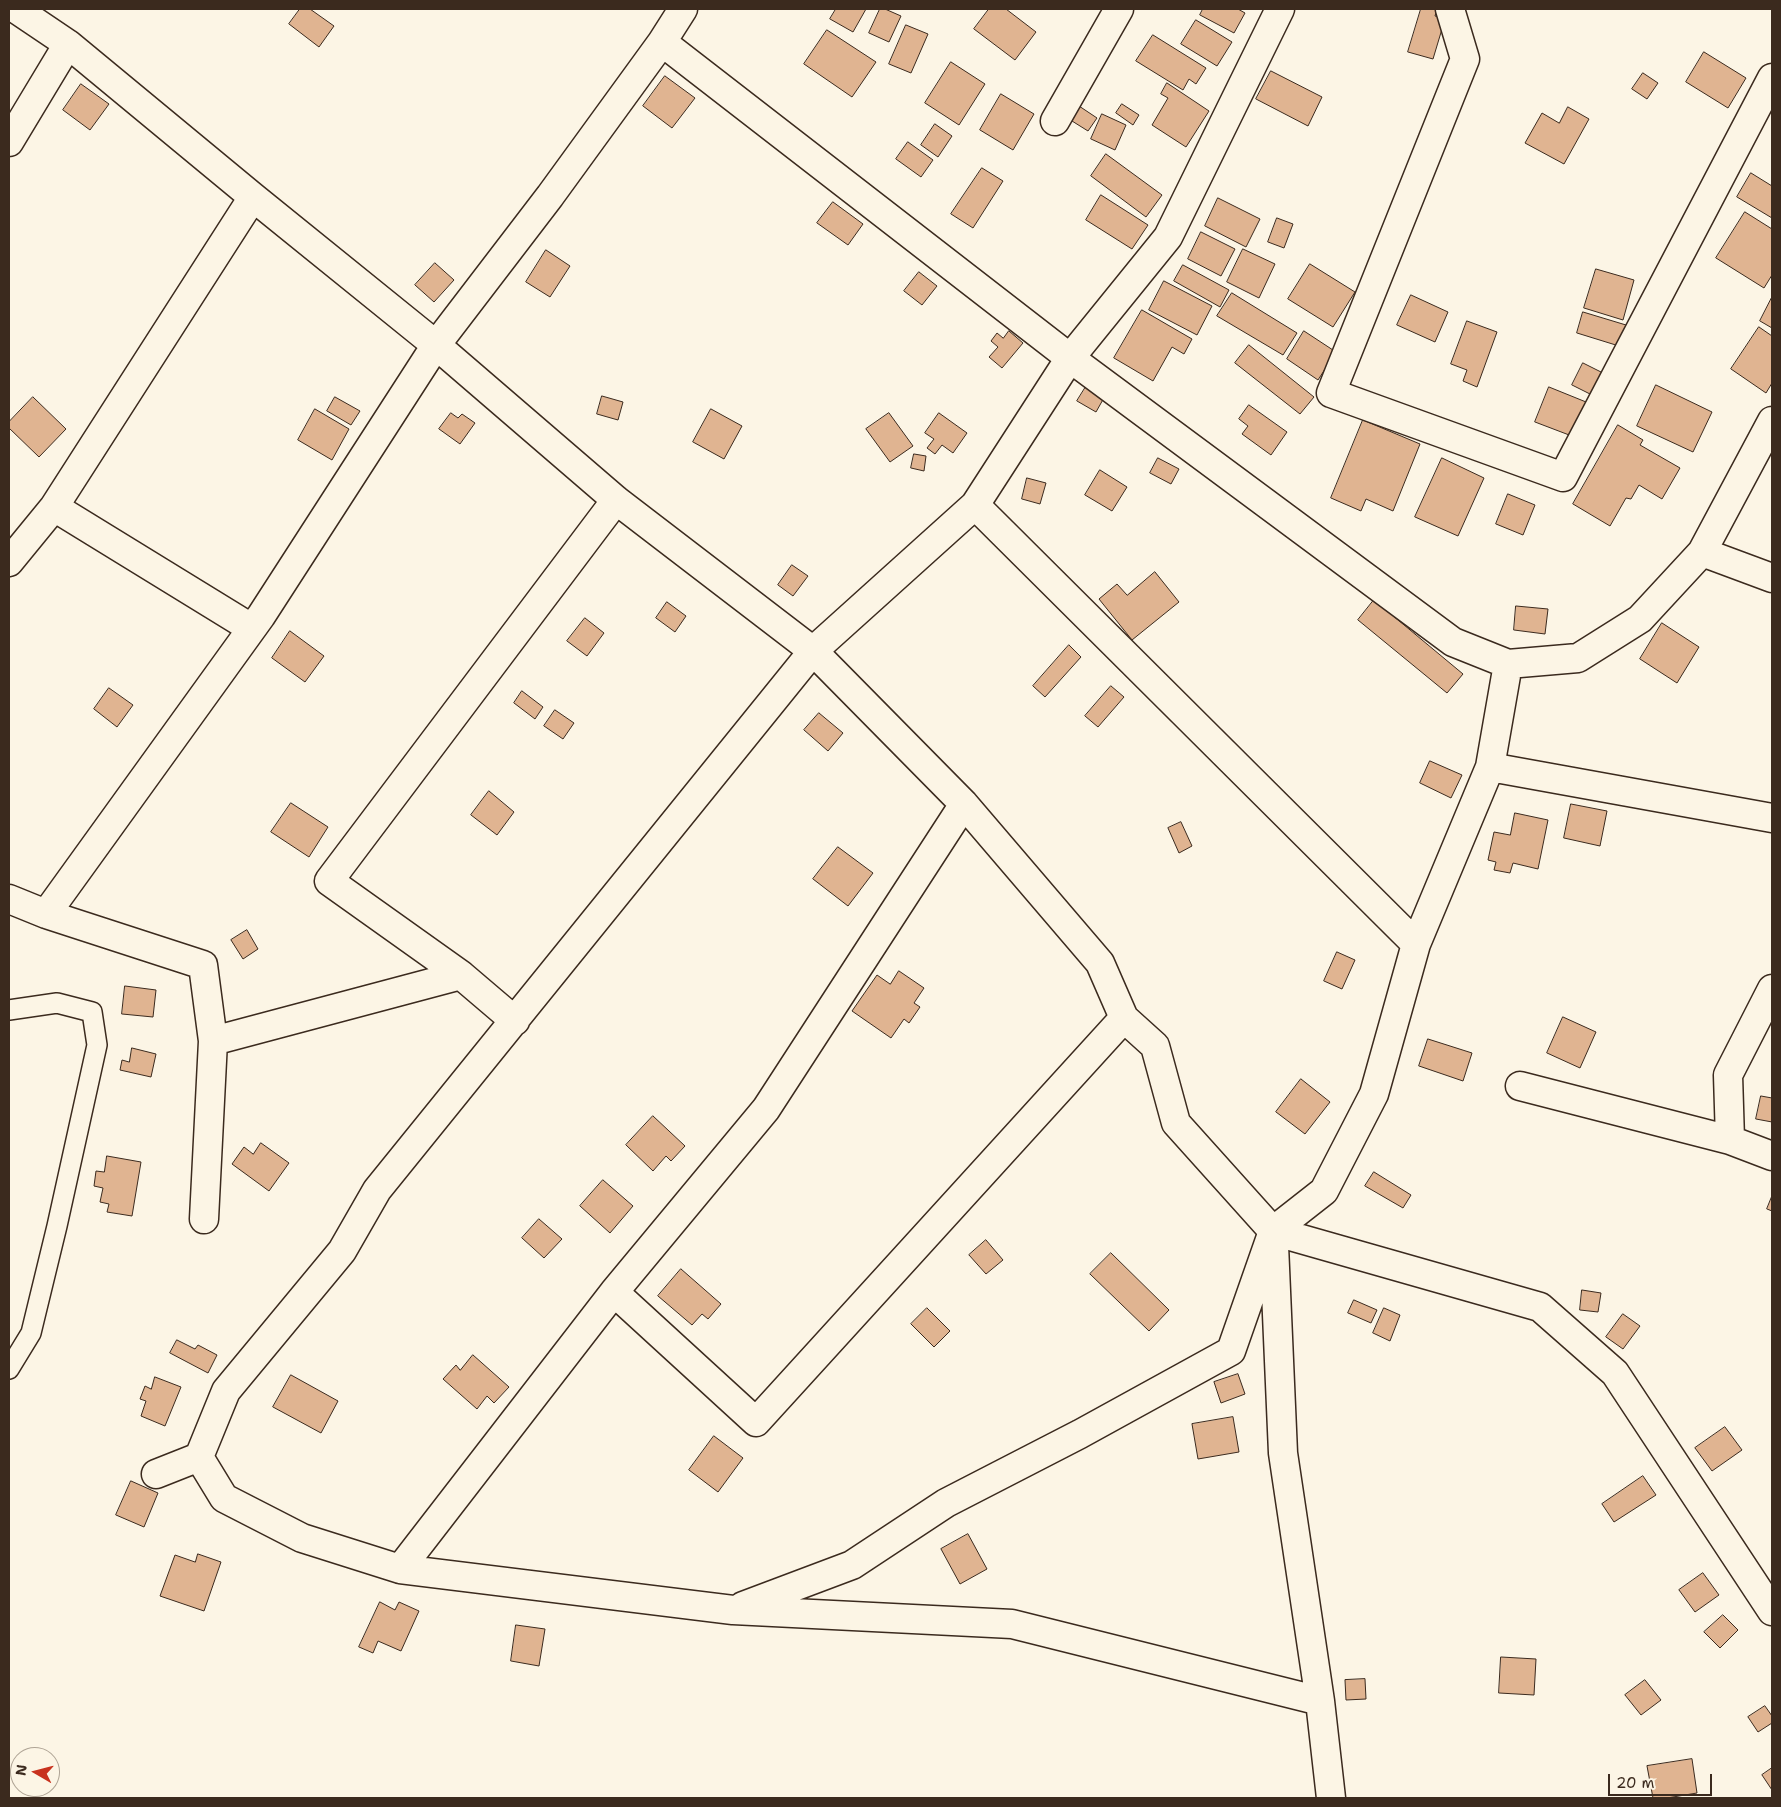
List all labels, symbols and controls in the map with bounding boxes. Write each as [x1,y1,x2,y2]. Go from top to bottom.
north arrow [10,1747,60,1797]
text: N [11,1763,31,1777]
scale bar [1611,1764,1715,1796]
text: 20 m [1616,1773,1655,1793]

